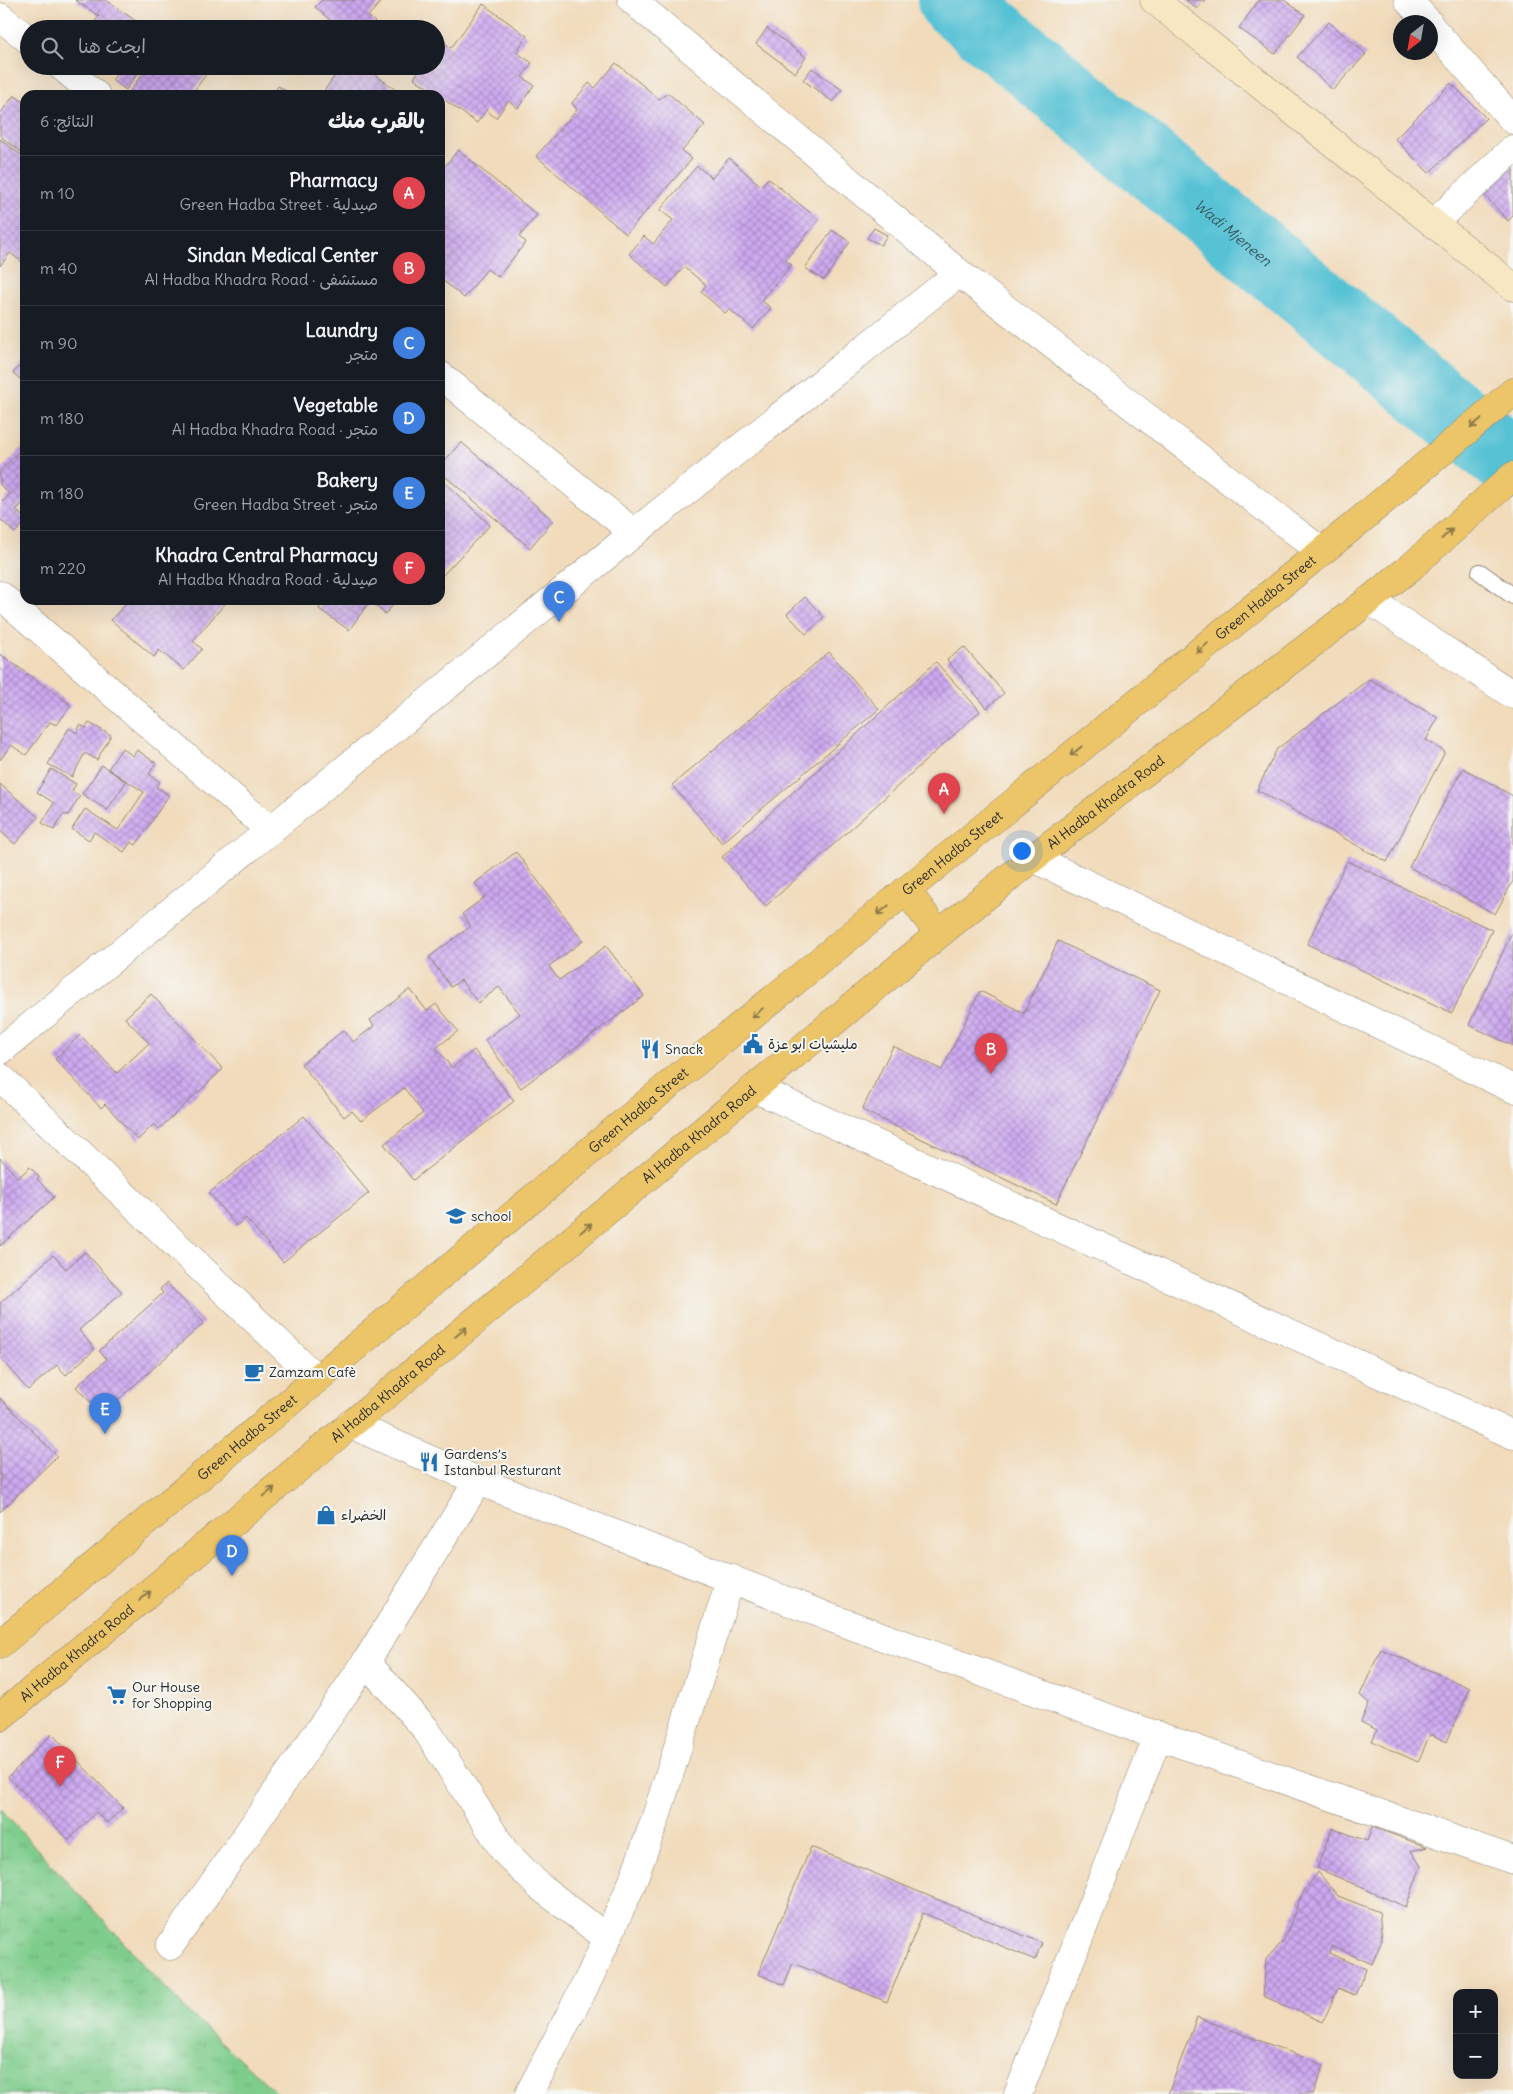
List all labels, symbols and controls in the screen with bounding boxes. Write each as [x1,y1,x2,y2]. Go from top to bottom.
north arrow [1393,15,1438,60]
search box [20,20,445,75]
icon: search [38,34,66,62]
text: ابحث هنا [78,34,146,58]
text: بالقرب منك [328,107,425,134]
text: النتائج: 6 [40,111,94,131]
text: Pharmacy [289,168,378,192]
text: 10 m [40,183,75,203]
text: A [404,183,414,203]
text: صيدلية · Green Hadba Street [179,194,378,214]
water label: Wadi Mjeneen [1191,195,1276,270]
text: Sindan Medical Center [187,243,378,267]
text: 40 m [40,258,78,278]
text: B [404,258,414,278]
text: مستشفى · Al Hadba Khadra Road [144,269,378,289]
text: Laundry [305,318,378,342]
text: 90 m [40,333,78,353]
text: C [404,333,414,353]
text: متجر [347,344,378,364]
text: Vegetable [294,393,378,417]
text: 180 m [40,408,84,428]
text: D [403,408,415,428]
one-way arrow [1469,418,1482,429]
text: متجر · Al Hadba Khadra Road [172,419,378,439]
text: Bakery [316,468,378,492]
text: 180 m [40,483,84,503]
text: E [404,483,414,503]
text: متجر · Green Hadba Street [193,494,378,514]
one-way arrow [1441,529,1454,540]
text: Khadra Central Pharmacy [155,543,378,567]
street label: Green Hadba Street [1211,551,1320,644]
text: 220 m [40,558,86,578]
text: F [404,558,414,578]
text: صيدلية · Al Hadba Khadra Road [158,569,378,589]
pin: C [543,581,575,622]
one-way arrow [1195,643,1208,654]
one-way arrow [1070,746,1083,757]
street label: Al Hadba Khadra Road [1043,751,1168,853]
pin: A [928,773,960,814]
street label: Green Hadba Street [898,806,1006,899]
your location [1009,838,1035,864]
one-way arrow [876,904,889,915]
one-way arrow [750,1007,763,1018]
public building icon: مليشيات ابو عزة [742,1033,764,1055]
pin: B [975,1033,1007,1074]
place label: مليشيات ابو عزة [768,1035,858,1053]
restaurant icon: Snack [639,1038,661,1060]
place label: Snack [665,1040,703,1058]
street label: Green Hadba Street [585,1063,692,1157]
street label: Al Hadba Khadra Road [638,1081,760,1187]
school or university icon: school [445,1205,467,1227]
place label: school [471,1207,511,1225]
one-way arrow [579,1222,592,1233]
one-way arrow [454,1326,467,1337]
street label: Al Hadba Khadra Road [327,1341,449,1446]
cafe icon: Zamzam Cafè [243,1361,265,1383]
place label: Zamzam Cafè [269,1363,356,1381]
street label: Green Hadba Street [193,1390,301,1484]
pin: E [89,1393,121,1434]
place label: Gardens’s Istanbul Resturant [444,1445,562,1479]
restaurant icon: Gardens’s Istanbul Resturant [418,1451,440,1473]
one-way arrow [262,1486,275,1497]
shop icon: الخضراء [315,1504,337,1526]
place label: الخضراء [341,1506,386,1524]
pin: D [216,1535,248,1576]
one-way arrow [138,1590,151,1602]
street label: Al Hadba Khadra Road [16,1600,138,1706]
place label: Our House for Shopping [132,1678,212,1712]
supermarket icon: Our House for Shopping [106,1684,128,1706]
pin: F [44,1746,76,1787]
map controls [1453,1989,1498,2079]
button: + [1453,1989,1498,2034]
button: − [1453,2034,1498,2079]

